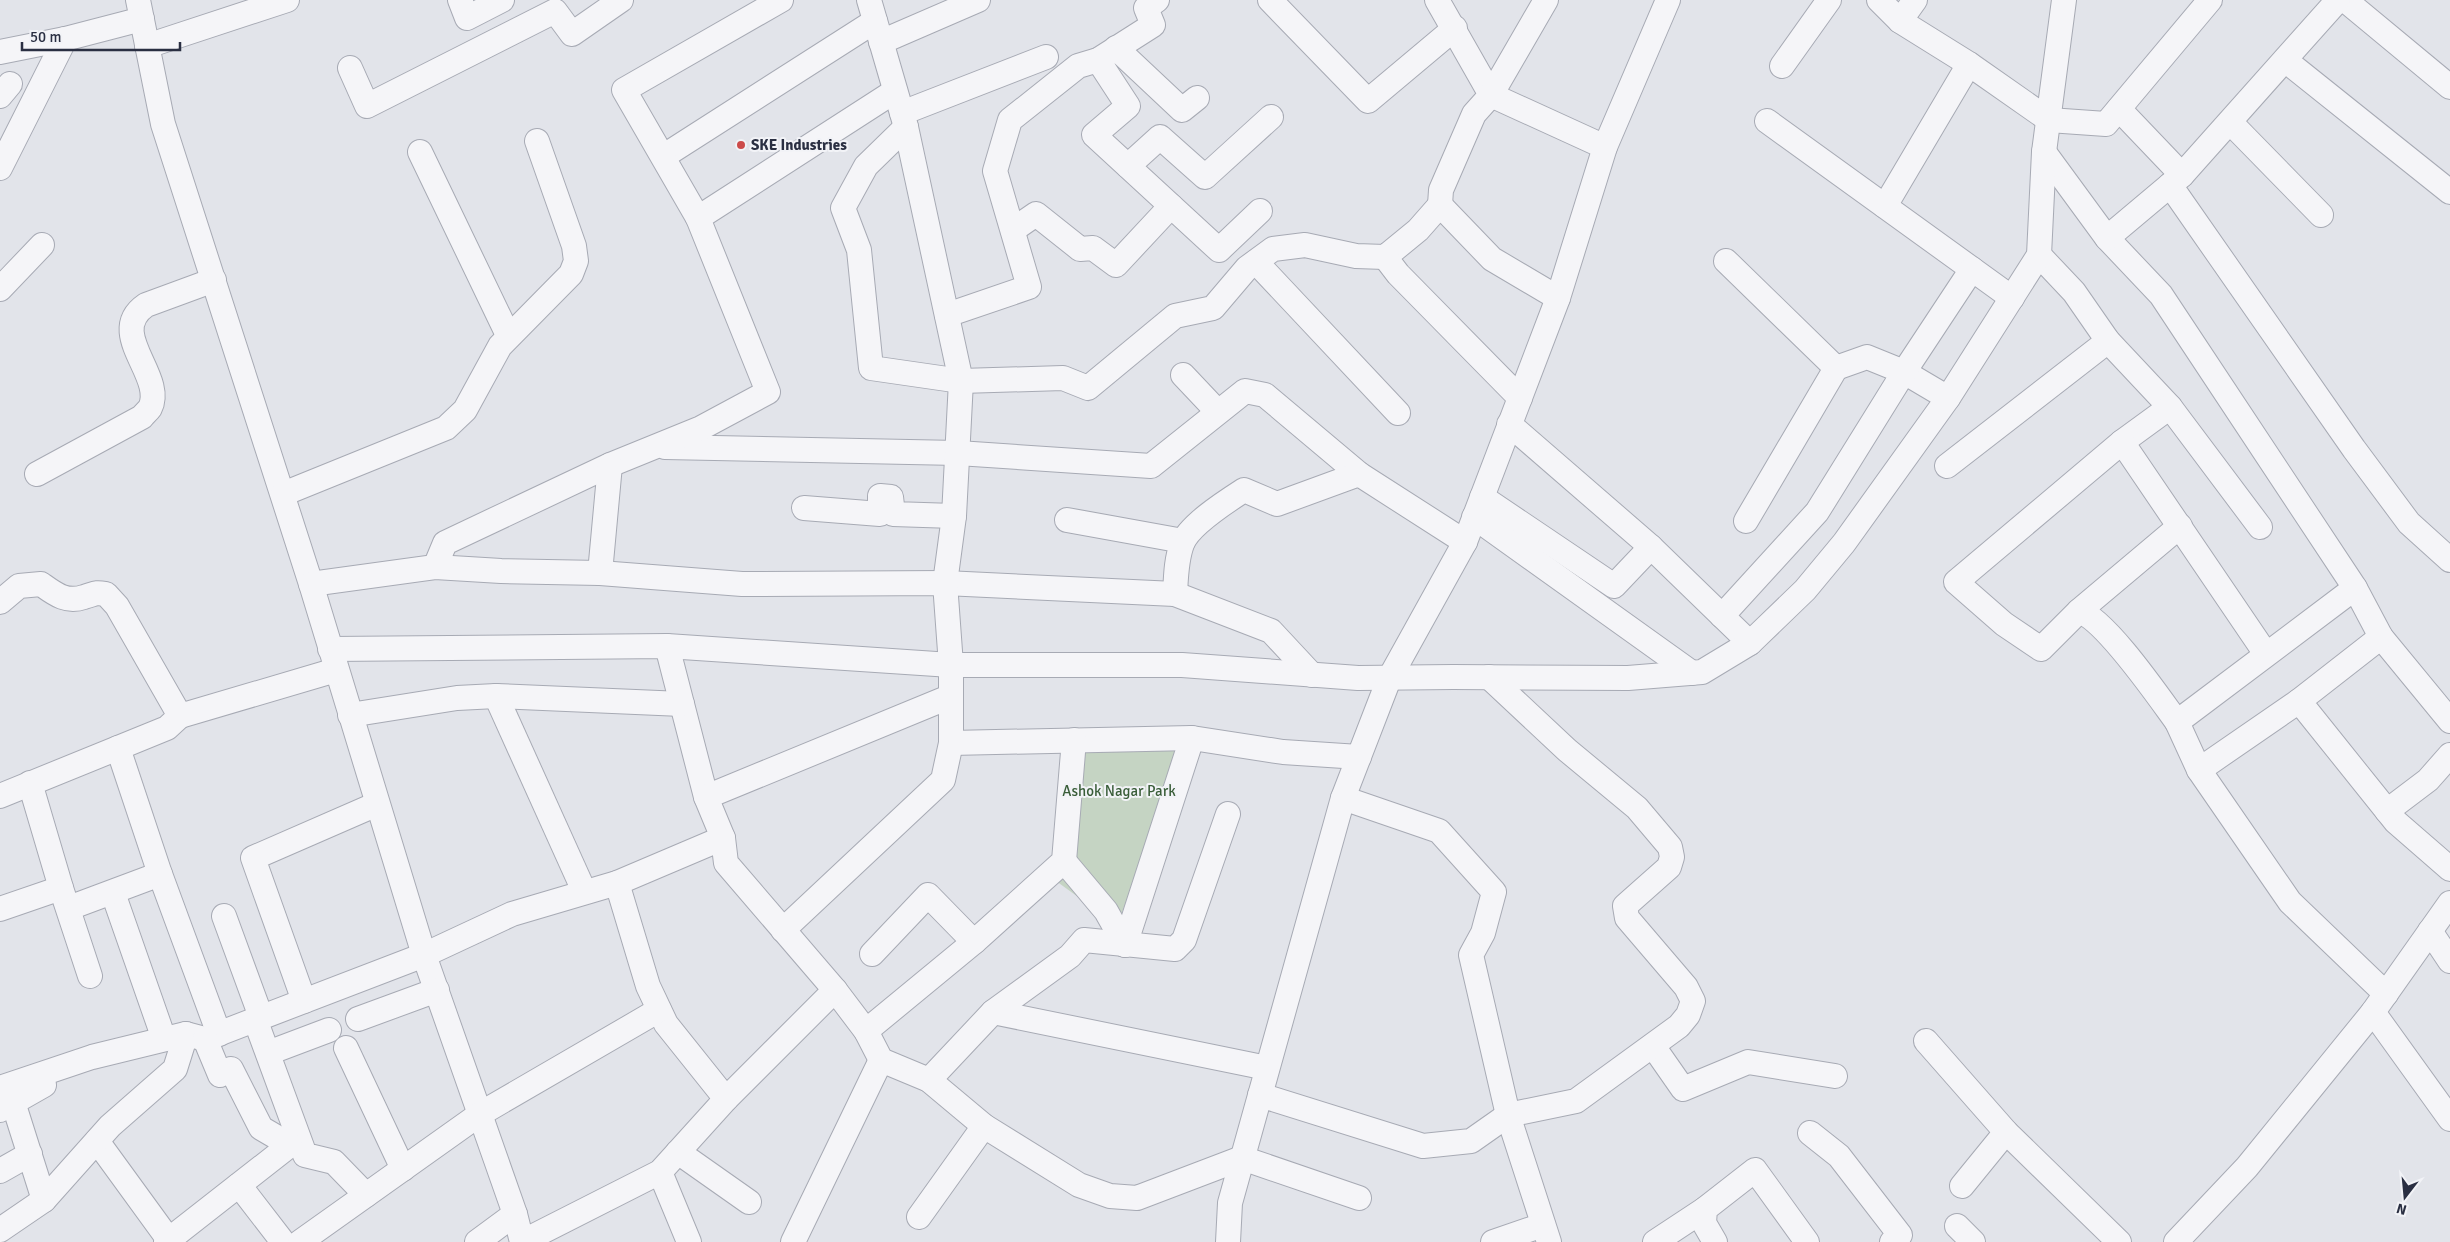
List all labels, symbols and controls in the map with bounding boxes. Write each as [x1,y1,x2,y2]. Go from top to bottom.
scale bar [22,20,180,52]
text: 50 m [30,28,61,46]
place label: SKE Industries [751,136,847,154]
marker: SKE Industries [735,139,747,151]
park label: Ashok Nagar Park [1062,782,1176,800]
north arrow [2380,1172,2430,1222]
text: N [2395,1200,2409,1219]

